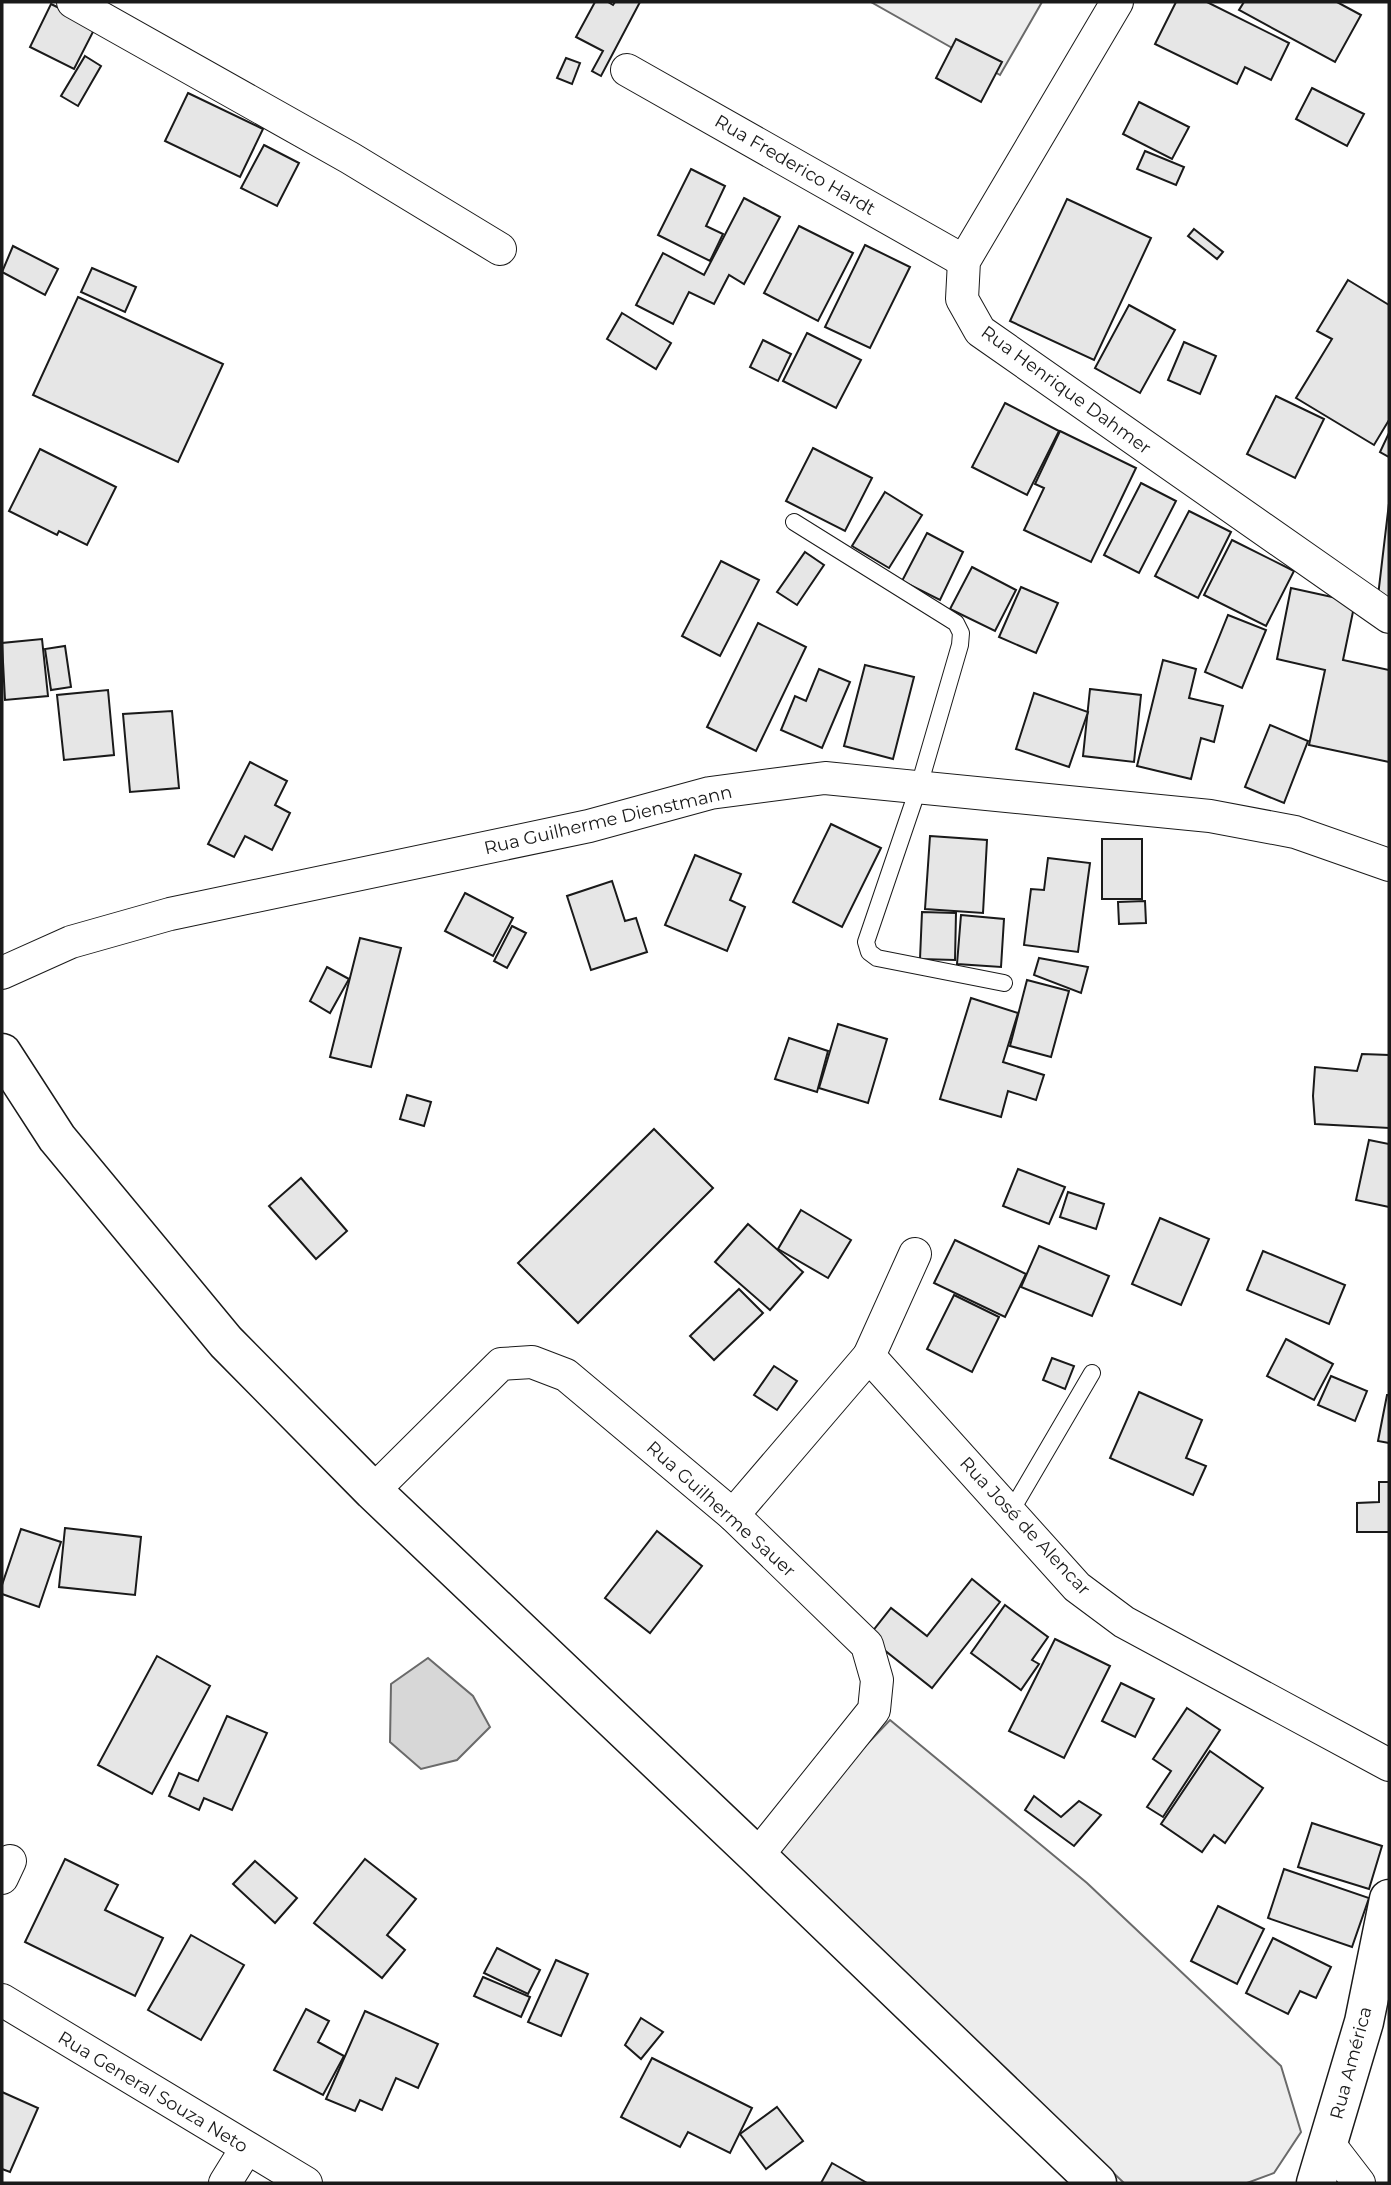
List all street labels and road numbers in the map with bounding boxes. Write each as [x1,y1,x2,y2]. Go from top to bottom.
street label: Rua Frederico Hardt [711,110,879,220]
street label: Rua Henrique Dahmer [977,321,1155,459]
street label: Rua Guilherme Dienstmann [482,781,734,859]
street label: Rua Guilherme Sauer [642,1436,800,1582]
street label: Rua José de Alencar [955,1452,1095,1600]
street label: Rua América [1325,2004,1377,2122]
street label: Rua General Souza Neto [54,2027,252,2157]

